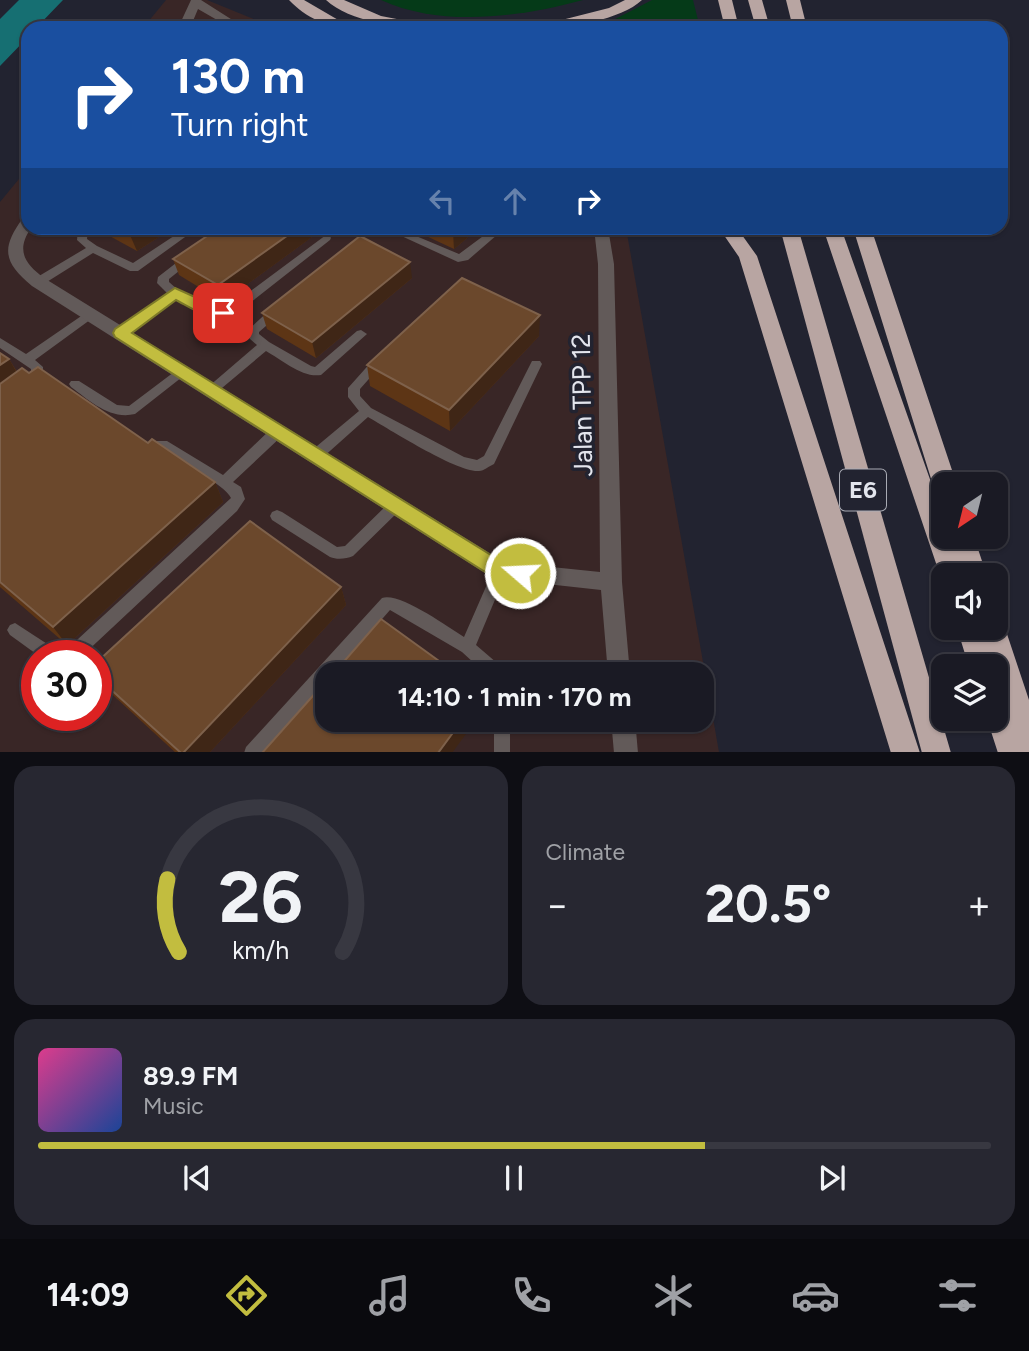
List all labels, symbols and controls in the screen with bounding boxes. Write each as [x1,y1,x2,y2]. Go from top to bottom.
text: 130 m [171,46,305,105]
icon: right [56,49,147,140]
text: Turn right [171,106,309,144]
icon: left [423,182,461,220]
icon: ahead [496,182,534,220]
icon: right [569,182,607,220]
pin [193,283,253,343]
icon: arrive [204,294,242,332]
street label: Jalan TPP 12 [565,333,599,477]
road number: E6 [840,470,886,510]
north arrow [931,472,1008,550]
map controls [931,472,1008,731]
position arrow [483,536,557,610]
button: sound [931,563,1008,640]
speed limit sign: 30 [21,640,112,731]
button: layers [931,654,1008,731]
text: 14:10 · 1 min · 170 m [398,681,631,713]
text: Climate [546,838,625,866]
text: 26 [219,853,303,940]
text: 20.5° [705,873,832,935]
text: − [546,882,569,928]
text: + [967,882,991,928]
text: km/h [232,934,289,964]
text: 89.9 FM [143,1060,238,1092]
text: Music [143,1092,204,1120]
icon: previous [178,1159,216,1197]
icon: pause [495,1159,533,1197]
icon: next [813,1159,851,1197]
icon: directions [222,1271,271,1320]
icon: music [365,1271,414,1320]
icon: phone [507,1271,556,1320]
icon: climate [649,1271,698,1320]
icon: car [791,1271,840,1320]
icon: filters [933,1271,982,1320]
text: 14:09 [47,1276,129,1314]

